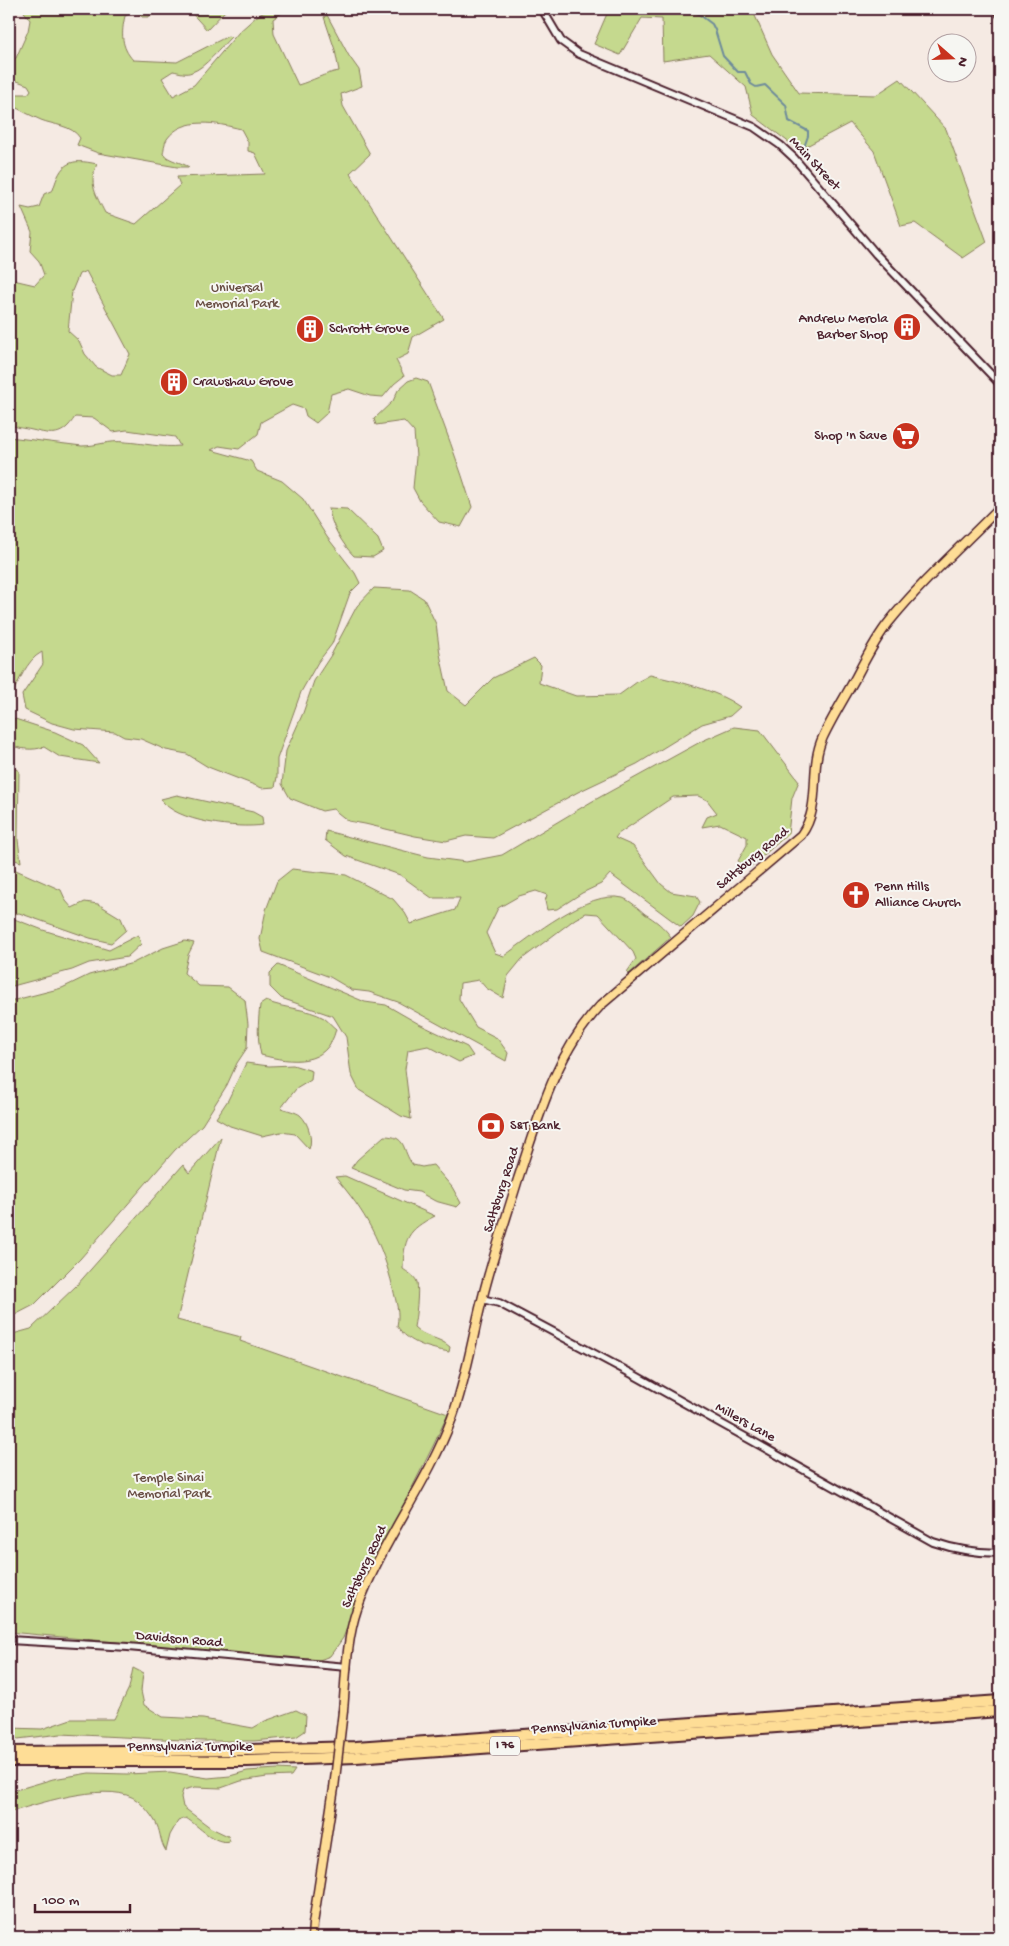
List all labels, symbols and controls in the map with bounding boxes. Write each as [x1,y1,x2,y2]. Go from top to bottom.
north arrow [926,32,976,82]
text: N [952,54,971,69]
street label: Main Street [785,133,844,196]
park label: Universal Memorial Park [195,280,280,313]
place label: Andrew Merola Barber Shop [799,311,889,344]
building icon: Andrew Merola Barber Shop [892,312,922,342]
building icon: Schrott Grove [295,314,325,344]
place label: Schrott Grove [329,321,410,338]
building icon: Crawshaw Grove [159,367,189,397]
place label: Crawshaw Grove [193,374,294,391]
supermarket icon: Shop 'n Save [891,421,921,451]
place label: Shop 'n Save [814,428,888,445]
street label: Saltsburg Road [713,823,794,894]
place label: Penn Hills Alliance Church [874,879,962,912]
church icon: Penn Hills Alliance Church [841,880,871,910]
bank icon: S&T Bank [476,1111,506,1141]
place label: S&T Bank [510,1118,561,1135]
street label: Saltsburg Road [480,1143,524,1235]
street label: Millers Lane [712,1399,779,1447]
park label: Temple Sinai Memorial Park [127,1470,212,1503]
street label: Saltsburg Road [338,1521,392,1611]
street label: Davidson Road [134,1628,225,1652]
street label: Pennsylvania Turnpike [530,1713,658,1739]
road number: I 76 [490,1736,520,1755]
street label: Pennsylvania Turnpike [126,1739,253,1756]
scale bar [35,1881,130,1913]
text: 100 m [41,1892,80,1910]

